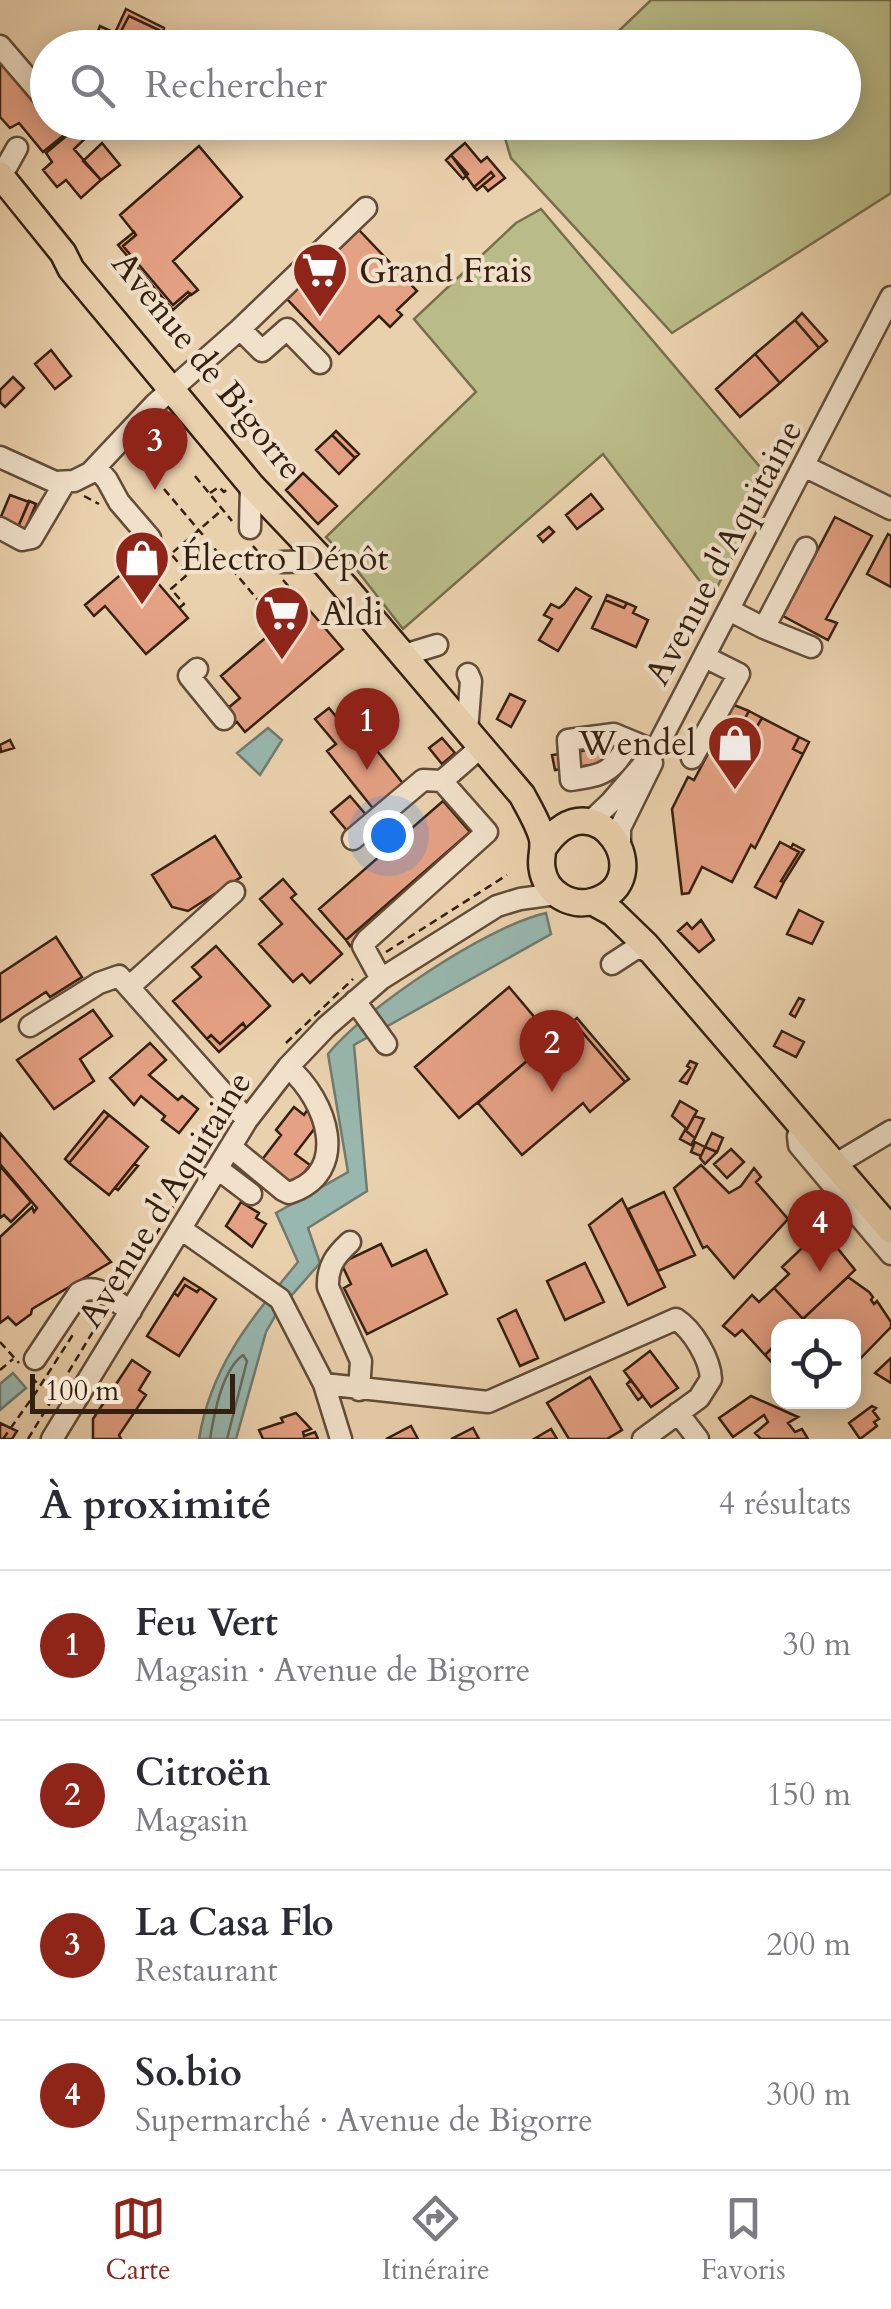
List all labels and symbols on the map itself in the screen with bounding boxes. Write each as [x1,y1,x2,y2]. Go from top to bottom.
supermarket icon: Grand Frais [290,240,350,319]
street label: Avenue de Bigorre [100,242,314,490]
place label: Grand Frais [359,247,532,295]
pin: 3 [122,408,188,490]
street label: Avenue d'Aquitaine [634,411,814,694]
shop icon: Électro Dépôt [112,528,172,607]
place label: Électro Dépôt [181,535,388,583]
supermarket icon: Aldi [252,583,312,662]
place label: Aldi [321,590,383,638]
pin: 1 [334,688,400,770]
shop icon: Wendel [705,713,765,792]
place label: Wendel [577,720,696,768]
your location [363,810,414,861]
pin: 2 [520,1010,584,1092]
street label: Avenue d'Aquitaine [67,1062,263,1337]
pin: 4 [788,1190,852,1272]
scale bar [30,1369,235,1414]

